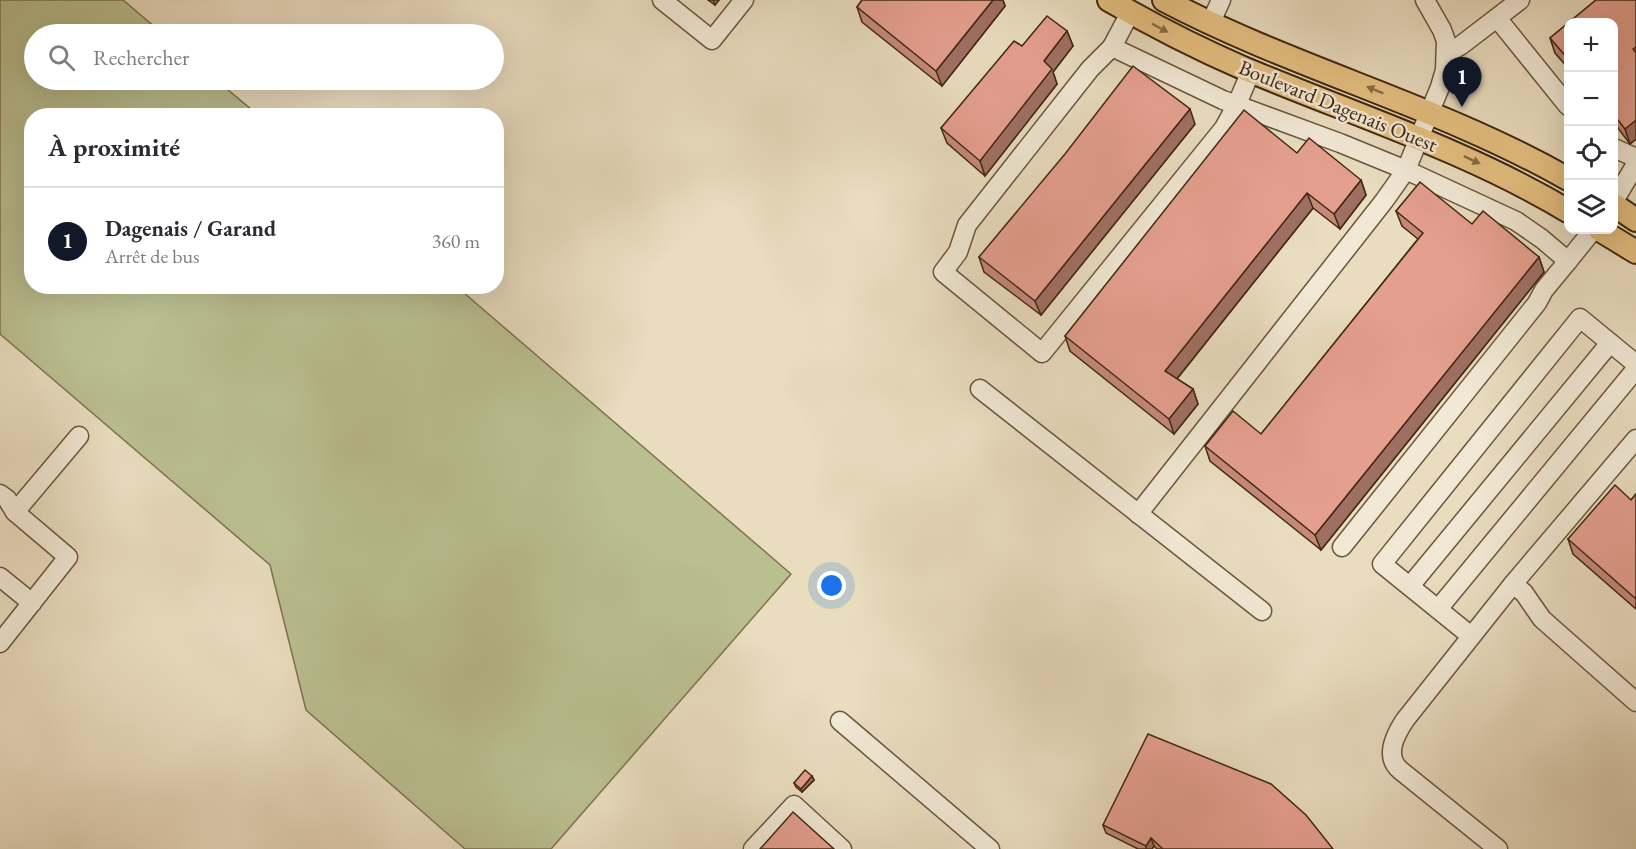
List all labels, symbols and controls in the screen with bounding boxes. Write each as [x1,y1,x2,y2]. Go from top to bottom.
map controls [1564,18,1618,234]
button: + [1564,18,1618,72]
one-way arrow [1152,23,1169,33]
search box [24,24,504,90]
icon: search [45,41,78,74]
text: Rechercher [93,43,189,72]
street label: Boulevard Dagenais Ouest [1235,53,1442,158]
pin: 1 [1442,57,1482,107]
button: − [1564,72,1618,126]
one-way arrow [1366,85,1384,94]
button: locate [1564,126,1618,180]
text: À proximité [48,130,180,164]
one-way arrow [1463,156,1480,165]
button: layers [1564,180,1618,234]
text: Dagenais / Garand [105,214,276,243]
text: 1 [62,228,73,254]
text: 360 m [432,228,480,254]
text: Arrêt de bus [105,243,200,269]
your location [817,571,846,600]

